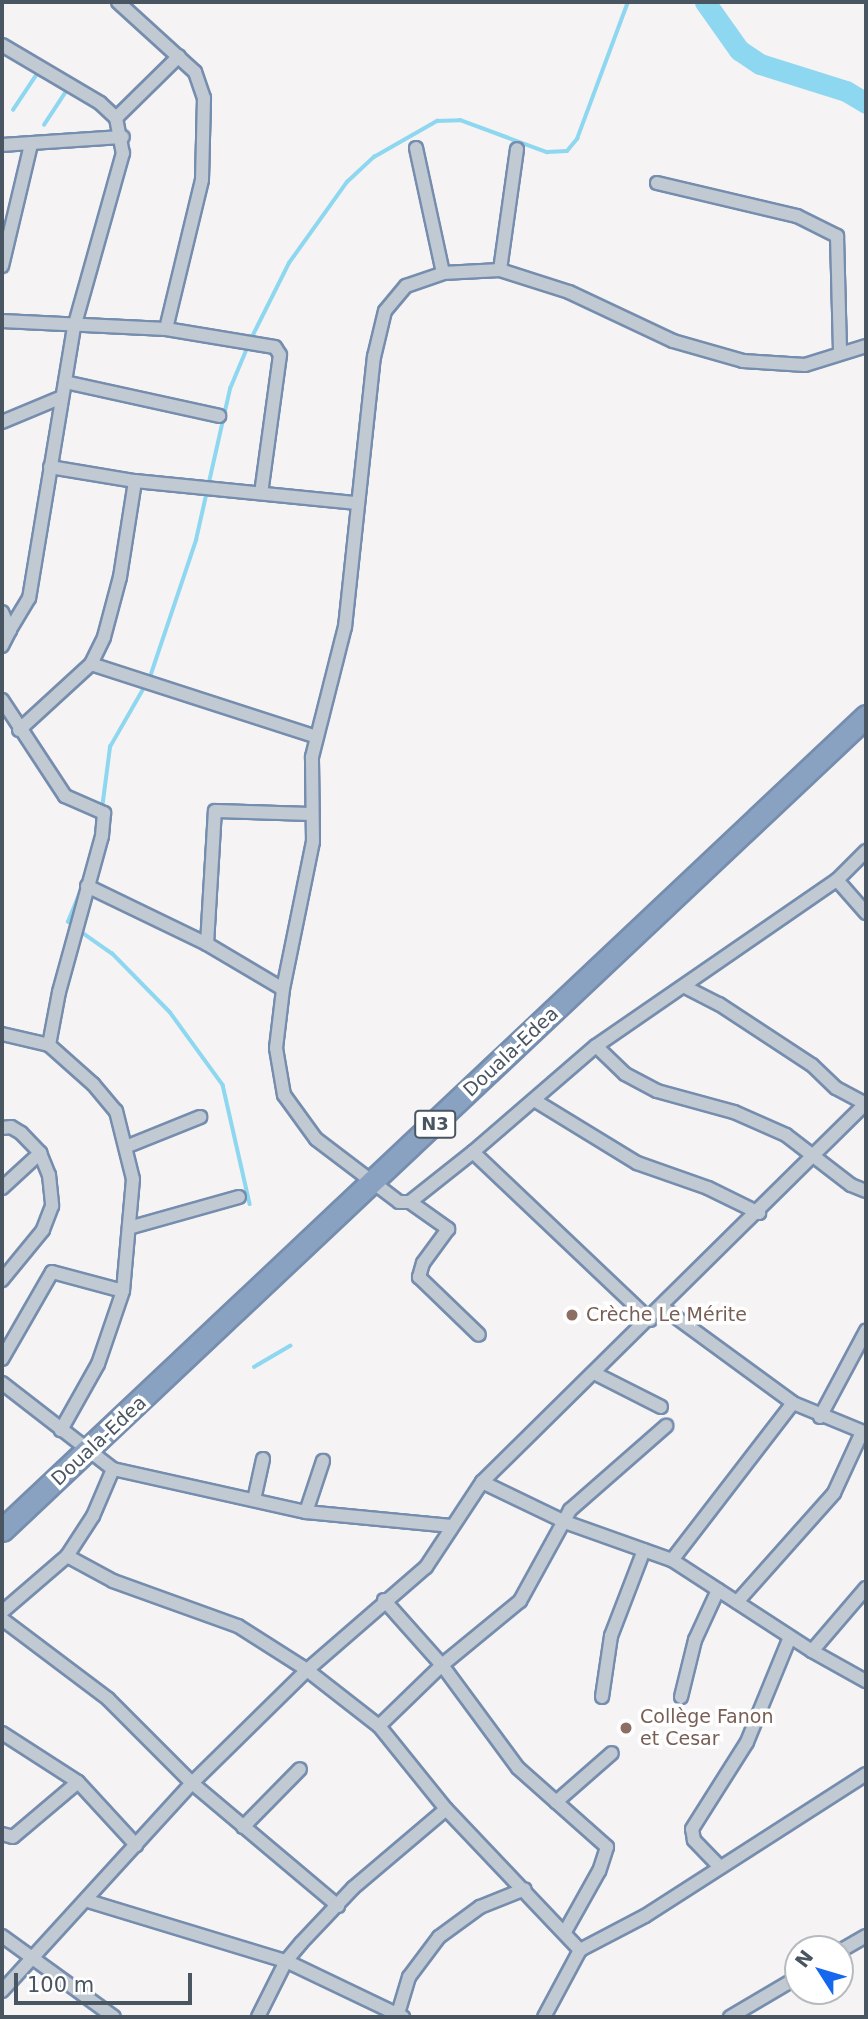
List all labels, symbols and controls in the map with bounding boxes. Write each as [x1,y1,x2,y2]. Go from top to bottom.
street label: Douala-Edea [459,1002,563,1102]
road number: N3 [414,1110,456,1139]
place label: Crèche Le Mérite [586,1304,747,1326]
marker: Crèche Le Mérite [564,1307,580,1323]
street label: Douala-Edea [47,1391,151,1491]
place label: Collège Fanon et Cesar [640,1706,773,1750]
marker: Collège Fanon et Cesar [618,1720,634,1736]
north arrow [784,1935,854,2005]
text: N [790,1946,817,1972]
scale bar [18,1960,196,2004]
text: 100 m [27,1973,94,1997]

